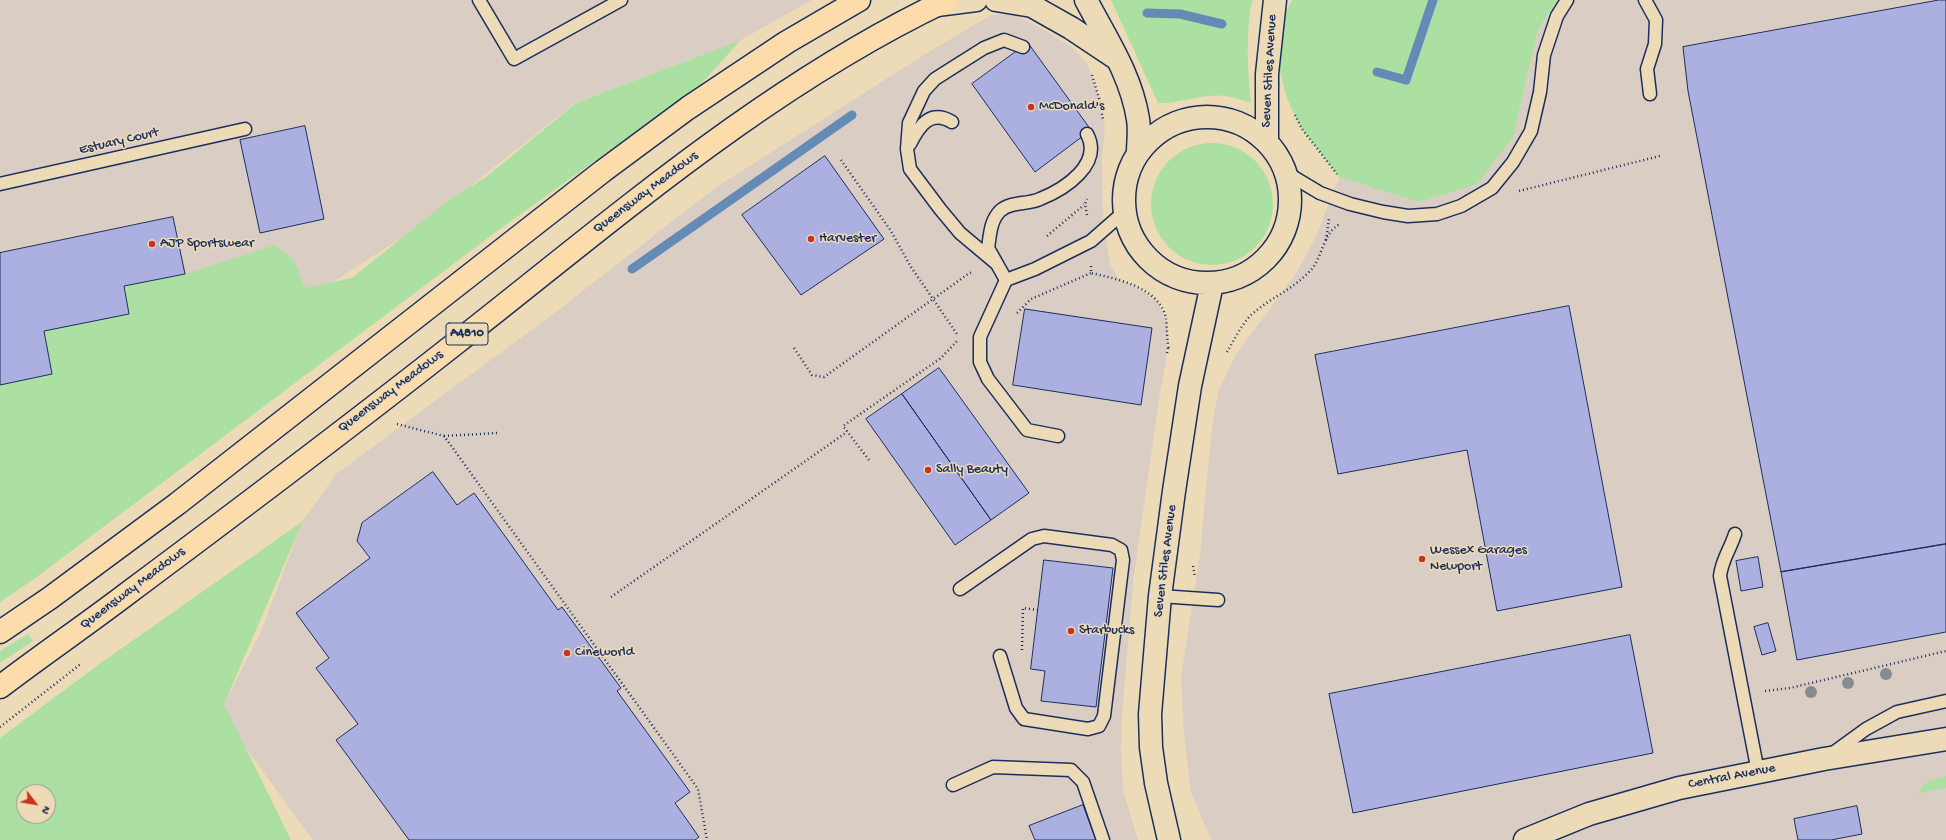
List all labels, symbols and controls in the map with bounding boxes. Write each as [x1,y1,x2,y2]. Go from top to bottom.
street label: Seven Stiles Avenue [1259,14,1281,128]
place label: McDonald's [1039,99,1104,115]
marker: McDonald's [1026,102,1036,112]
street label: Estuary Court [78,125,160,159]
street label: Queensway Meadows [590,148,702,238]
place label: Harvester [819,231,876,247]
marker: Harvester [806,234,816,244]
place label: AJP Sportswear [160,236,254,252]
marker: AJP Sportswear [147,239,157,249]
road number: A4810 [446,323,488,345]
street label: Queensway Meadows [335,347,447,437]
place label: Sally Beauty [936,462,1008,478]
marker: Sally Beauty [923,465,933,475]
street label: Seven Stiles Avenue [1151,504,1181,618]
place label: Wessex Garages Newport [1430,543,1527,576]
street label: Queensway Meadows [77,544,189,634]
marker: Wessex Garages Newport [1417,554,1427,564]
place label: Starbucks [1079,623,1134,639]
marker: Starbucks [1066,626,1076,636]
place label: Cineworld [575,645,634,661]
marker: Cineworld [562,648,572,658]
street label: Central Avenue [1687,760,1777,794]
north arrow [16,784,56,824]
text: N [38,803,52,816]

